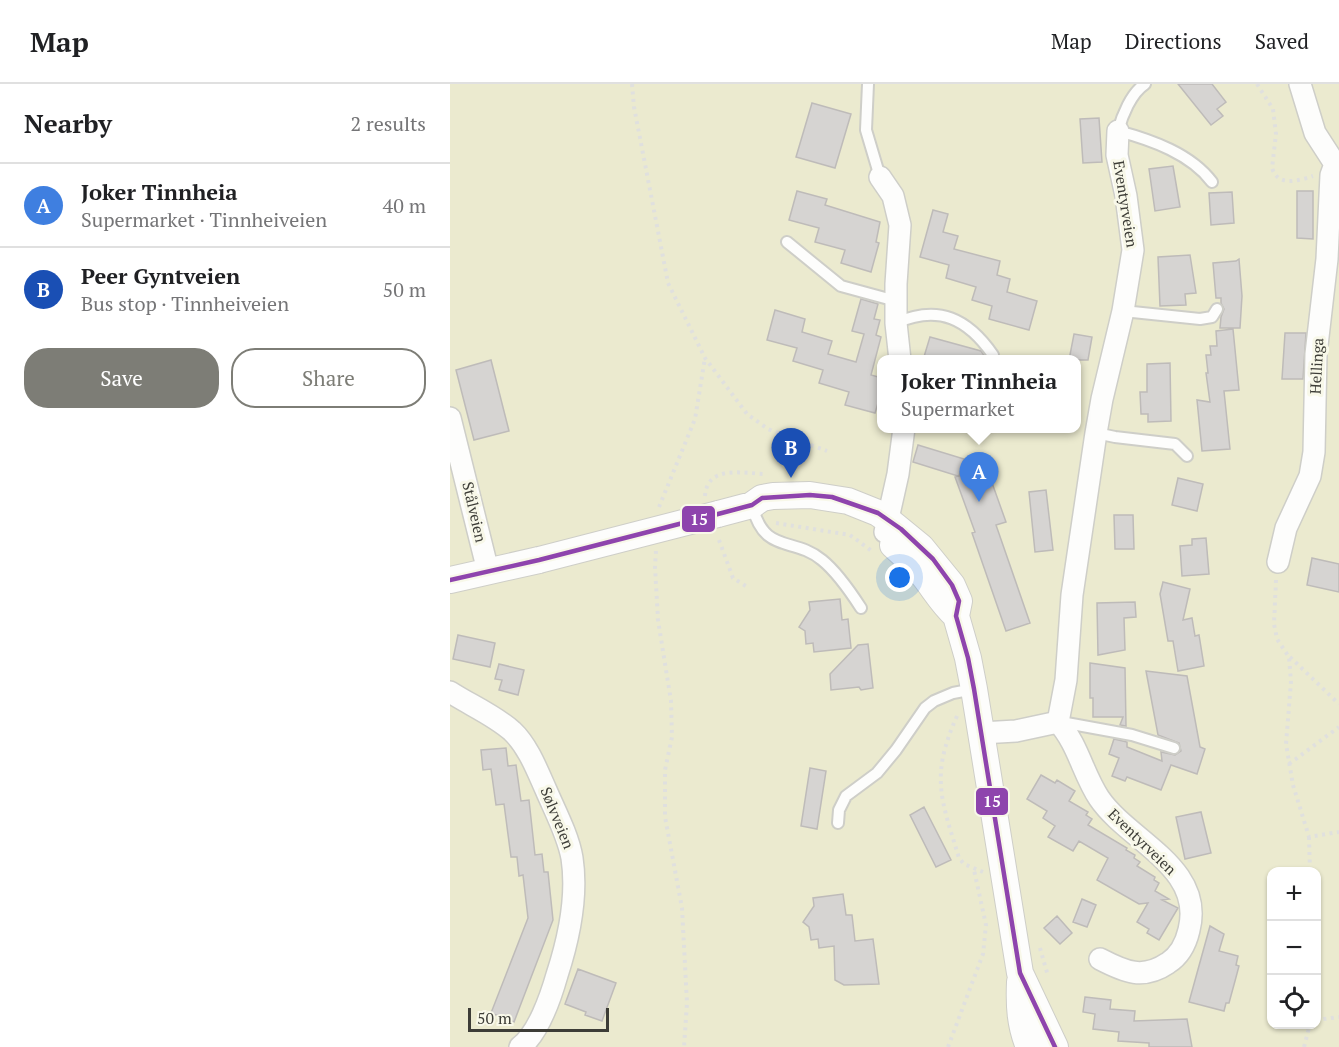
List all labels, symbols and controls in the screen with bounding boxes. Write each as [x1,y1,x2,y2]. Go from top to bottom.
text: Map [30,23,89,60]
text: Map [1051,27,1092,55]
text: Directions [1125,27,1222,55]
text: Saved [1255,27,1309,55]
text: Nearby [24,106,112,140]
text: 2 results [351,110,426,137]
street label: Eventyrveien [1109,159,1143,249]
text: Joker Tinnheia [81,177,238,206]
text: A [36,192,51,219]
text: 40 m [383,192,426,219]
text: Supermarket · Tinnheiveien [81,206,327,233]
text: Peer Gyntveien [81,261,240,290]
text: B [37,276,50,303]
text: 50 m [383,276,426,303]
text: Bus stop · Tinnheiveien [81,290,289,317]
street label: Hellinga [1305,337,1327,395]
button: Save [24,348,219,408]
button: Share [231,348,426,408]
popup [877,355,1081,433]
text: Joker Tinnheia [901,366,1057,395]
text: Supermarket [901,395,1015,422]
pin: B [772,428,810,478]
pin: A [960,452,998,502]
street label: Stålveien [458,480,492,544]
line badge: 15 [681,505,716,533]
text: 15 [690,508,708,530]
your location [885,563,914,592]
street label: Sølvveien [537,784,579,851]
line badge: 15 [975,787,1009,816]
text: 15 [983,790,1001,812]
street label: Eventyrveien [1104,804,1181,879]
map controls [1267,867,1321,1029]
button: + [1267,867,1321,921]
button: − [1267,921,1321,975]
button: locate [1267,975,1321,1029]
scale bar [468,1005,609,1032]
text: 50 m [477,1007,512,1029]

